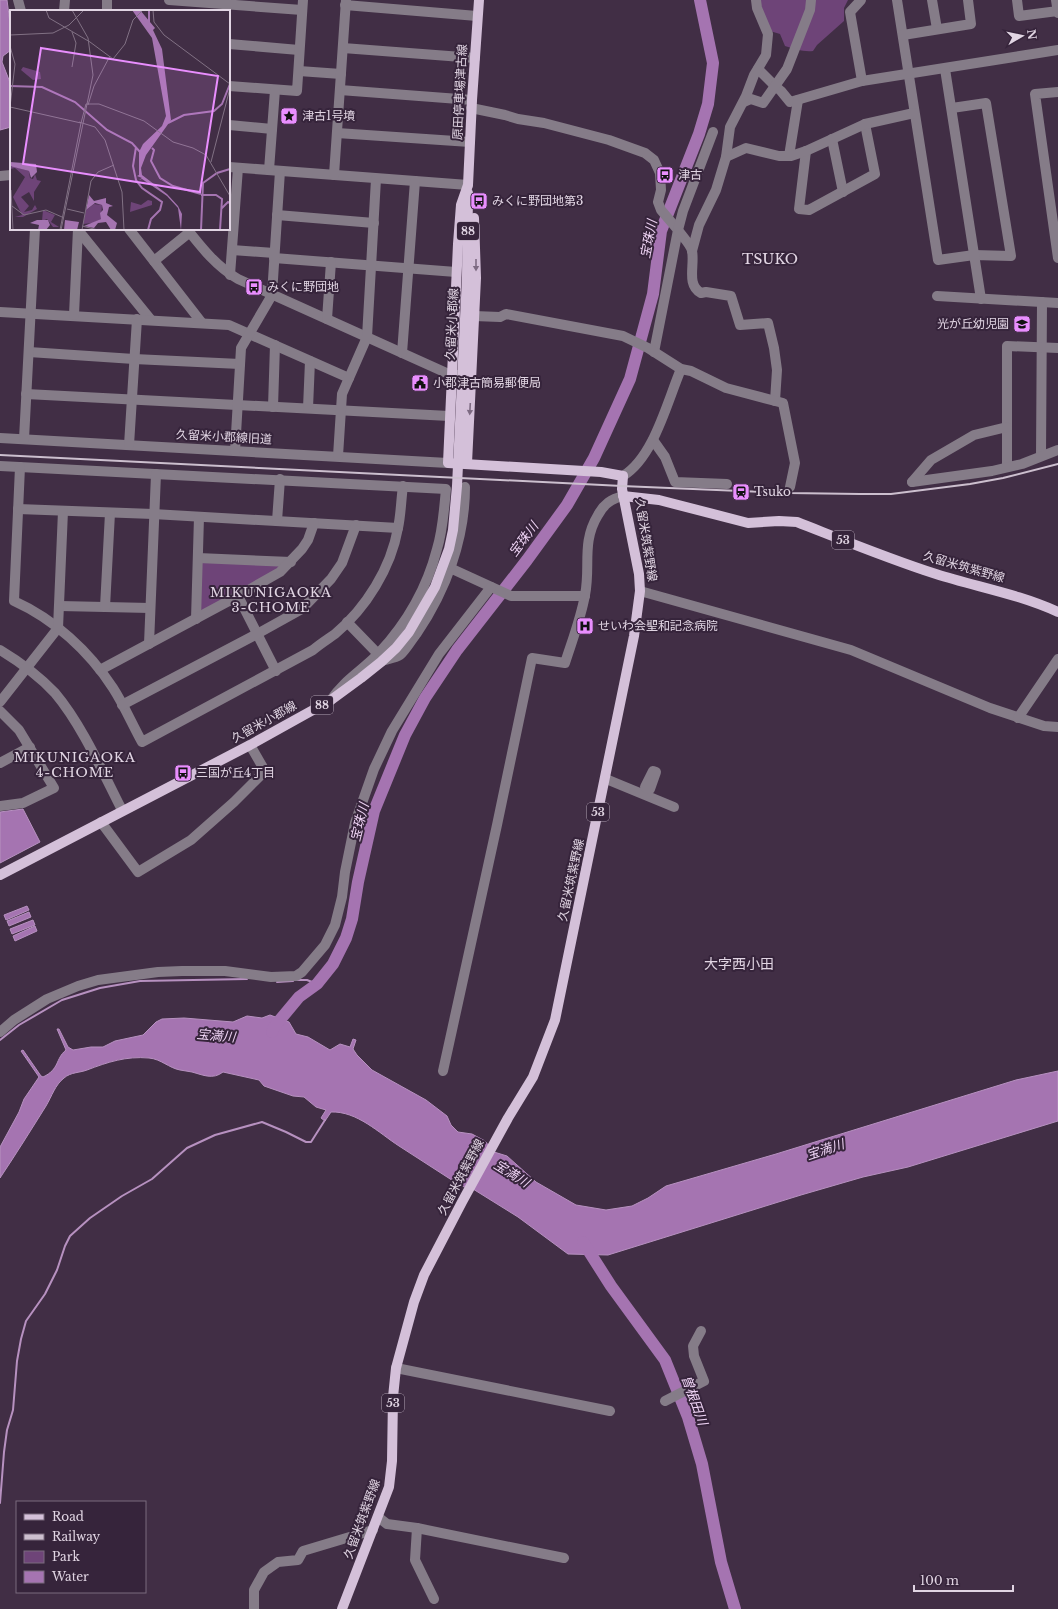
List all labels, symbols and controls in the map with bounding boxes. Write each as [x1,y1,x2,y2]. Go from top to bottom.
inset map [10,10,230,230]
north arrow [1002,16,1042,56]
text: N [1024,28,1040,41]
street label: 原田停車場津古線 [449,44,470,140]
place icon: 津古1号墳 [279,106,299,126]
place label: 津古1号墳 [302,108,355,123]
bus stop icon: 津古 [655,165,675,185]
place label: 津古 [678,167,702,182]
bus stop icon: みくに野団地第3 [469,191,489,211]
place label: みくに野団地第3 [492,193,583,208]
water label: 宝珠川 [636,216,661,260]
road number: 88 [457,222,479,240]
district label: TSUKO [742,250,798,268]
one-way arrow [473,259,479,272]
bus stop icon: みくに野団地 [244,277,264,297]
place label: みくに野団地 [267,279,339,294]
street label: 久留米小郡線 [442,288,461,360]
school or university icon: 光が丘幼児園 [1012,314,1032,334]
place label: 光が丘幼児園 [937,316,1009,331]
public building icon: 小郡津古簡易郵便局 [410,373,430,393]
place label: 小郡津古簡易郵便局 [433,375,541,390]
one-way arrow [466,403,473,415]
street label: 久留米小郡線旧道 [176,426,272,447]
station icon: Tsuko [731,482,751,502]
place label: Tsuko [754,484,791,499]
street label: 久留米筑紫野線 [633,497,660,583]
water label: 宝珠川 [505,517,543,560]
road number: 53 [832,531,854,549]
street label: 久留米筑紫野線 [922,548,1007,585]
district label: MIKUNIGAOKA 3-CHOME [210,584,332,616]
hospital icon: せいわ会聖和記念病院 [575,616,595,636]
place label: せいわ会聖和記念病院 [598,618,718,633]
road number: 88 [311,696,333,714]
street label: 久留米小郡線 [229,698,299,746]
district label: MIKUNIGAOKA 4-CHOME [14,749,136,781]
bus stop icon: 三国が丘4丁目 [173,763,193,783]
place label: 三国が丘4丁目 [196,765,275,780]
water label: 宝珠川 [347,799,373,843]
road number: 53 [587,803,609,821]
street label: 久留米筑紫野線 [554,837,587,923]
district label: 大字西小田 [704,955,774,973]
water label: 宝満川 [196,1025,238,1046]
water label: 宝満川 [804,1135,848,1164]
street label: 久留米筑紫野線 [434,1136,487,1217]
water label: 宝満川 [491,1156,534,1192]
water label: 曽根田川 [678,1373,712,1429]
road number: 53 [382,1394,404,1412]
street label: 久留米筑紫野線 [340,1477,383,1561]
legend [16,1501,146,1593]
text: Road [52,1509,84,1524]
text: Railway [52,1529,101,1544]
text: Park [52,1549,80,1564]
scale bar [914,1567,1013,1593]
text: Water [51,1569,89,1584]
text: 100 m [920,1573,959,1588]

